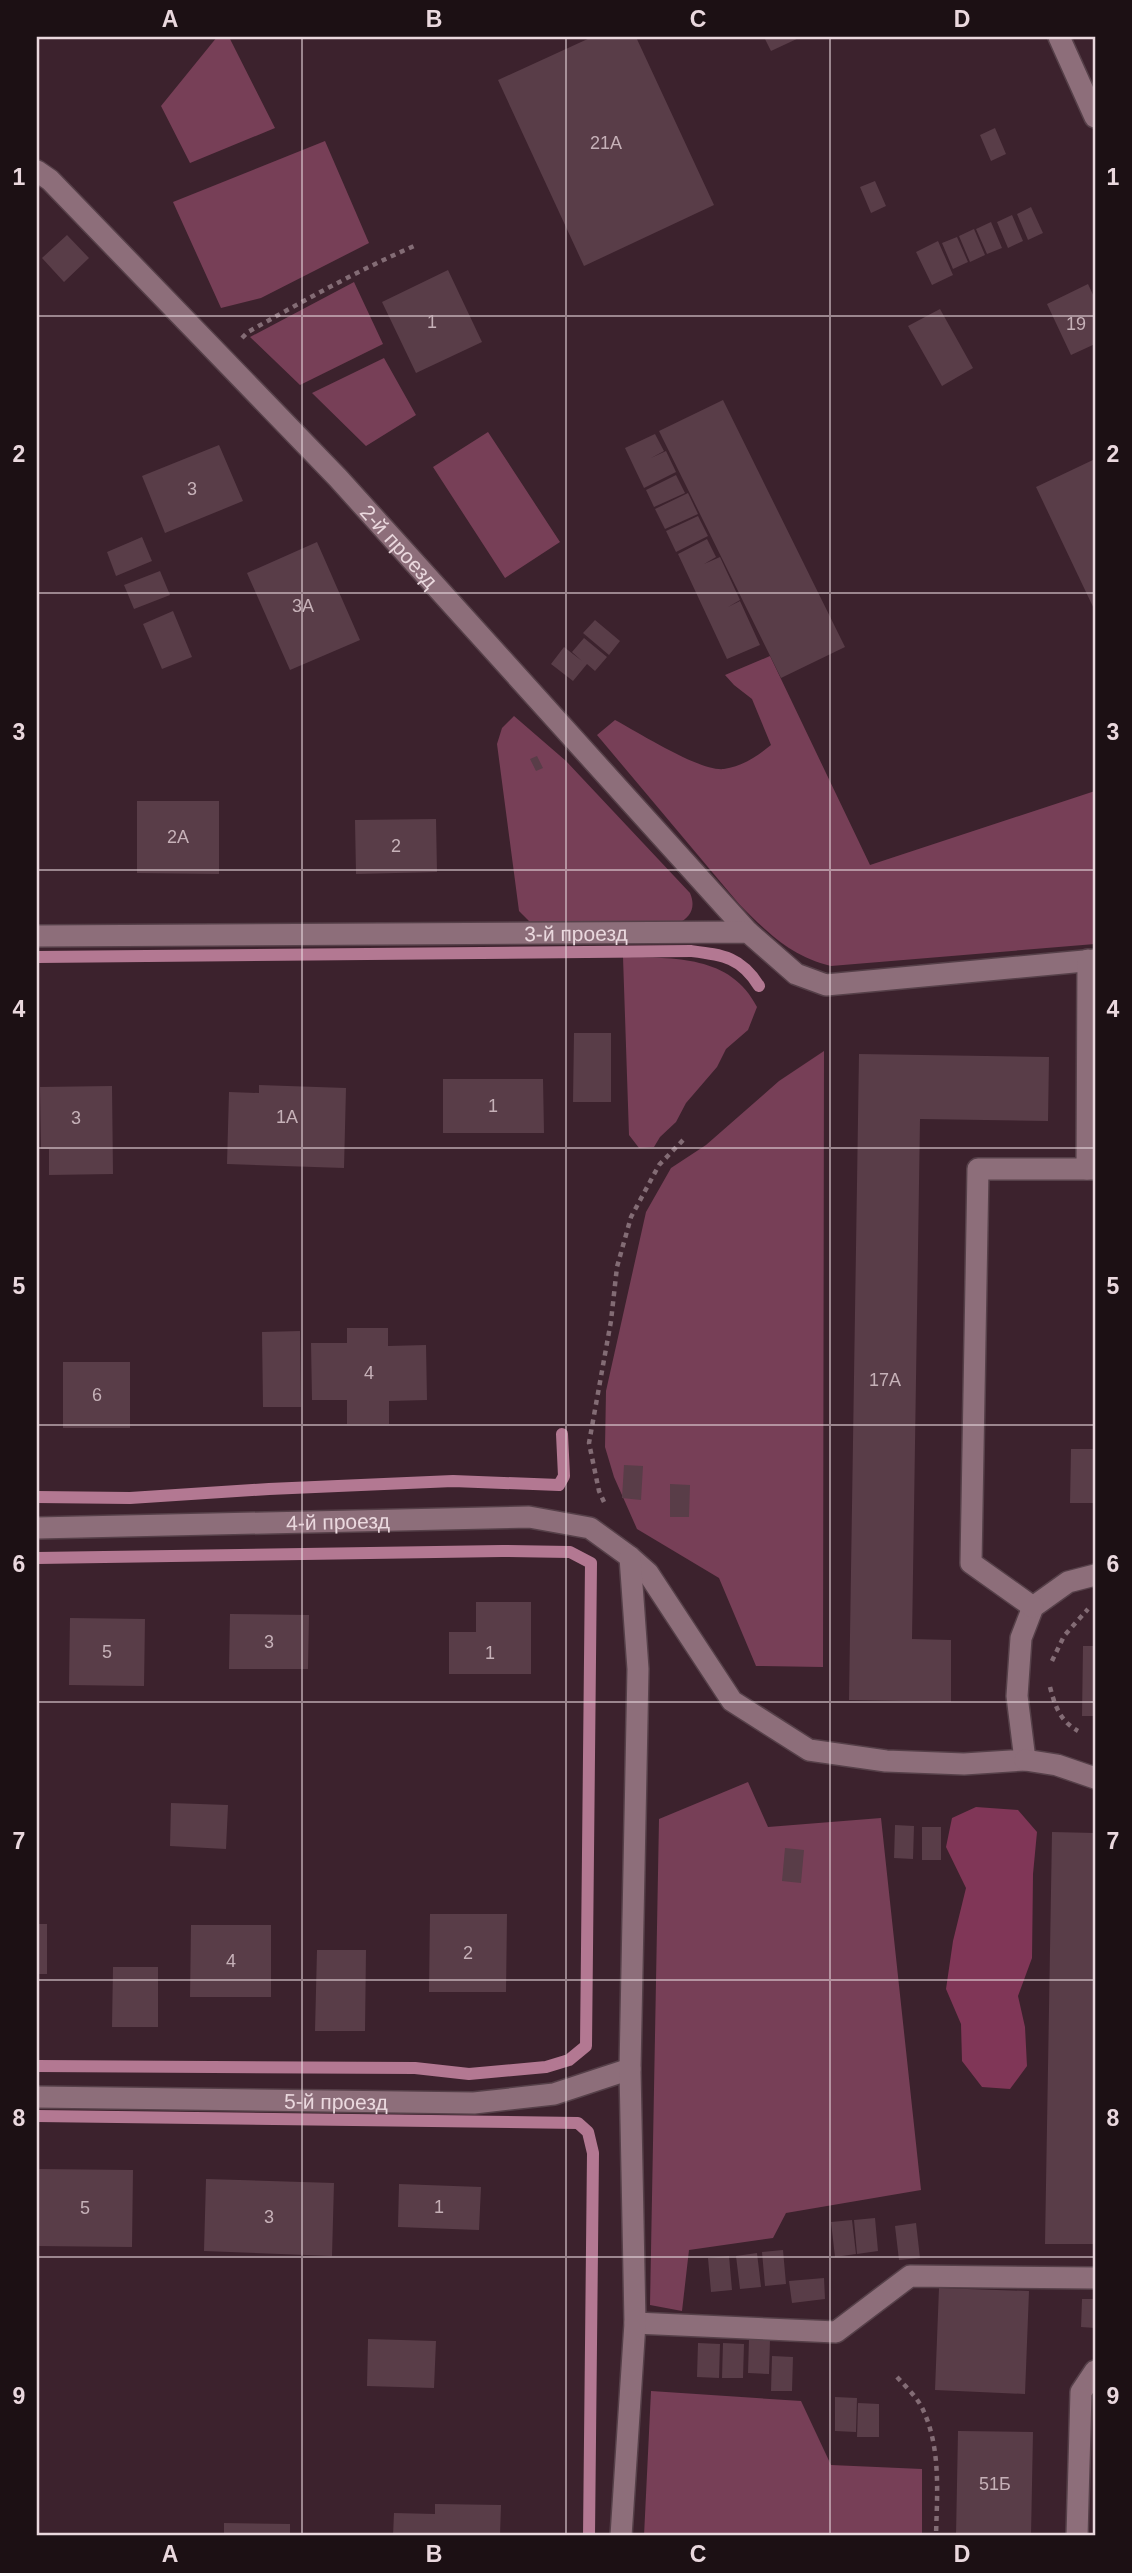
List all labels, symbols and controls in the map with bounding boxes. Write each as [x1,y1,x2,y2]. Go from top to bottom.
text: A [162,6,178,32]
text: B [426,6,442,32]
text: C [690,6,706,32]
text: D [954,6,970,32]
house number: 21А [590,133,622,153]
text: 1 [13,164,26,190]
text: 1 [1107,164,1120,190]
house number: 1 [427,312,437,332]
house number: 19 [1066,314,1086,334]
text: 2 [13,441,25,467]
text: 2 [1107,441,1119,467]
house number: 3 [187,479,197,499]
street label: 2-й проезд [356,500,443,592]
house number: 3А [292,596,314,616]
text: 3 [13,719,25,745]
text: 3 [1107,719,1119,745]
house number: 2А [167,827,189,847]
house number: 2 [391,836,401,856]
street label: 3-й проезд [524,921,628,945]
text: 4 [13,996,26,1022]
text: 4 [1107,996,1120,1022]
house number: 1 [488,1096,498,1116]
house number: 1А [276,1107,298,1127]
house number: 3 [71,1108,81,1128]
text: 5 [13,1273,26,1299]
text: 5 [1107,1273,1120,1299]
house number: 4 [364,1363,374,1383]
house number: 17А [869,1370,901,1390]
house number: 6 [92,1385,102,1405]
street label: 4-й проезд [286,1509,390,1534]
text: 6 [13,1551,25,1577]
text: 6 [1107,1551,1119,1577]
house number: 3 [264,1632,274,1652]
house number: 5 [102,1642,112,1662]
house number: 1 [485,1643,495,1663]
text: 7 [13,1828,25,1854]
text: 7 [1107,1828,1119,1854]
house number: 2 [463,1943,473,1963]
house number: 4 [226,1951,236,1971]
street label: 5-й проезд [284,2089,388,2113]
text: 8 [13,2105,26,2131]
text: 8 [1107,2105,1120,2131]
house number: 1 [434,2197,444,2217]
house number: 5 [80,2198,90,2218]
house number: 3 [264,2207,274,2227]
text: 9 [13,2383,25,2409]
text: 9 [1107,2383,1119,2409]
house number: 51Б [979,2474,1011,2494]
text: A [162,2541,178,2567]
text: B [426,2541,442,2567]
text: C [690,2541,706,2567]
text: D [954,2541,970,2567]

